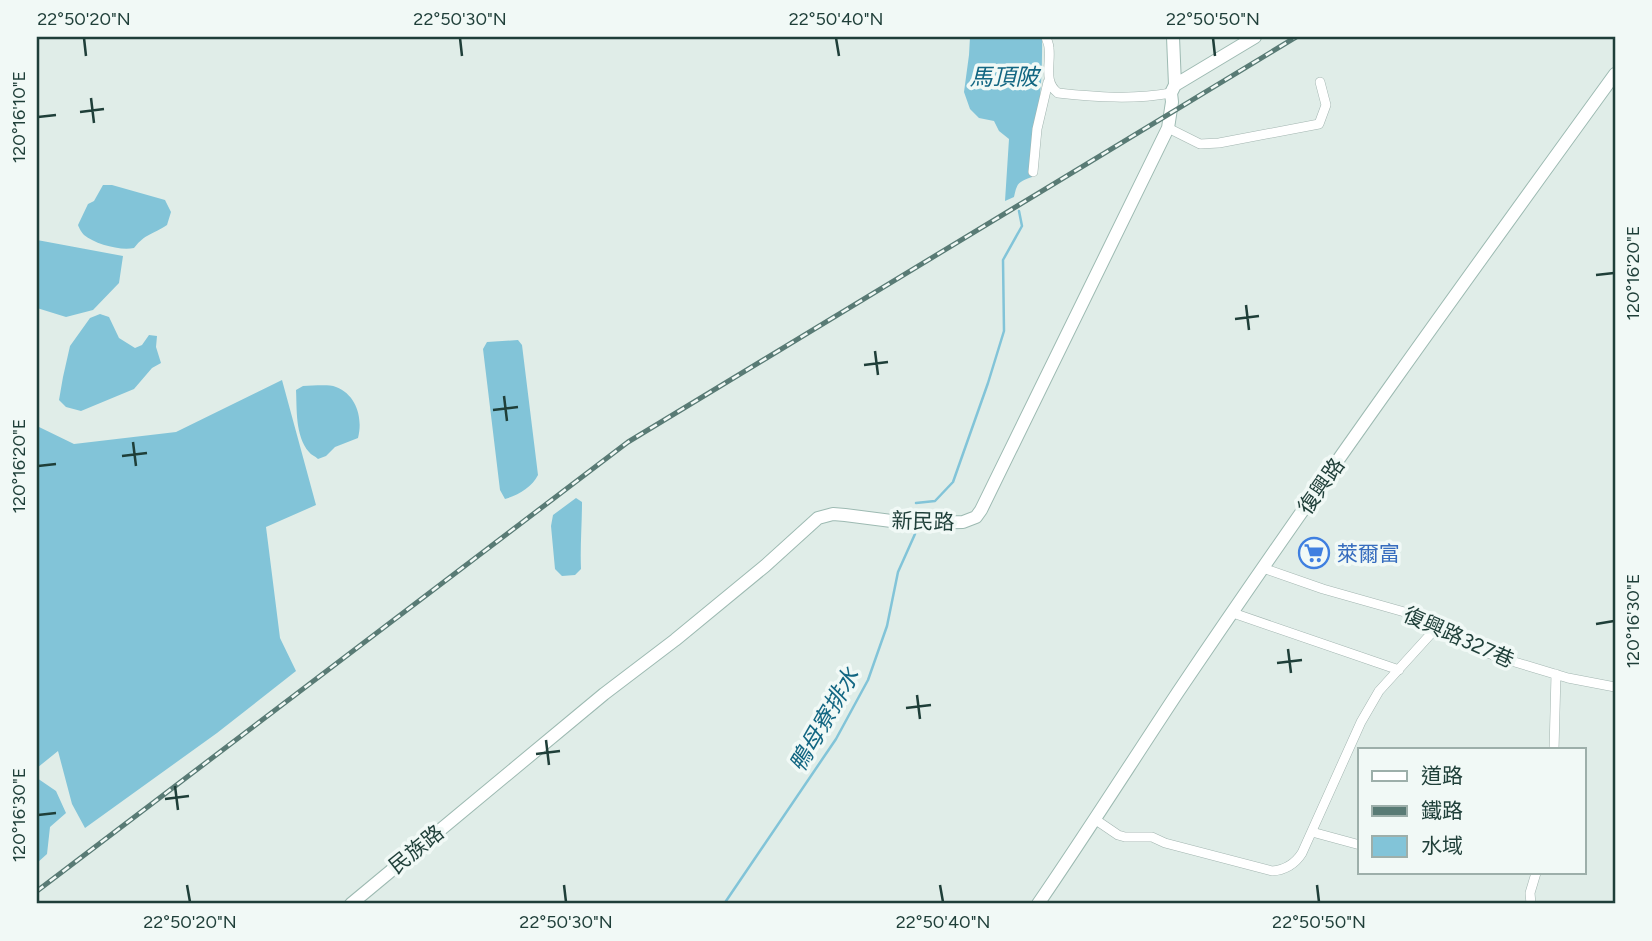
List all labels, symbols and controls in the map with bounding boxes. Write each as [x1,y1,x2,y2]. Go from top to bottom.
text: 22°50'20"N [37,8,131,30]
text: 22°50'30"N [413,8,507,30]
text: 22°50'40"N [789,8,883,30]
text: 22°50'50"N [1166,8,1260,30]
water label: 馬頂陂 [970,63,1042,91]
text: 120°16'10"E [8,71,30,163]
text: 120°16'20"E [1622,226,1644,320]
text: 120°16'20"E [8,419,30,513]
street label: 復興路 [1293,453,1349,519]
street label: 新民路 [891,507,955,535]
supermarket icon: 萊爾富 [1297,536,1331,570]
place label: 萊爾富 [1337,541,1400,566]
text: 120°16'30"E [1622,574,1644,668]
street label: 復興路327巷 [1400,601,1518,673]
water label: 鴨母寮排水 [783,662,865,777]
legend [1358,748,1586,874]
text: 道路 [1421,763,1463,788]
text: 120°16'30"E [8,768,30,862]
text: 鐵路 [1421,798,1463,823]
street label: 民族路 [384,819,448,879]
text: 水域 [1421,833,1463,858]
text: 22°50'20"N [143,911,237,933]
text: 22°50'30"N [519,911,613,933]
text: 22°50'40"N [896,911,990,933]
text: 22°50'50"N [1272,911,1366,933]

